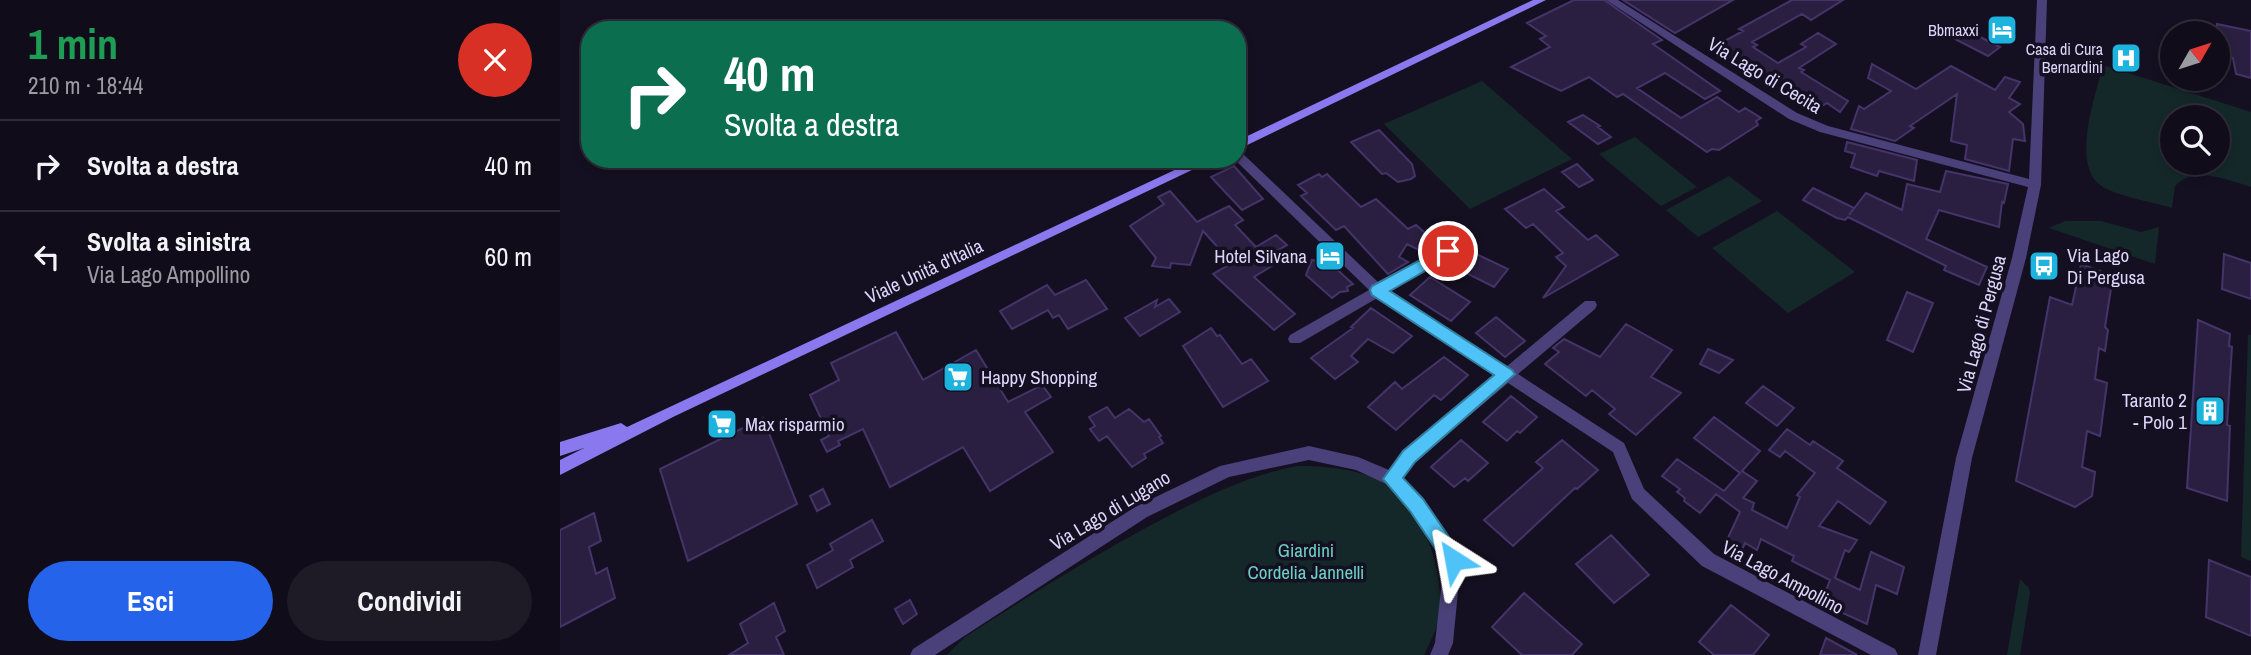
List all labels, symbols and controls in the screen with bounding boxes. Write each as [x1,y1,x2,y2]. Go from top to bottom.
hotel icon: Bbmaxxi [1985,13,2019,47]
text: 1 min [28,16,118,72]
place label: Bbmaxxi [1928,19,1979,41]
north arrow [2160,21,2230,91]
map controls [2160,21,2230,175]
button: close [458,23,532,97]
street label: Via Lago di Cecita [1703,31,1827,119]
place label: Casa di Cura Bernardini [2026,38,2104,78]
text: 40 m [724,40,816,106]
hospital icon: Casa di Cura Bernardini [2109,41,2143,75]
icon: right [609,49,700,140]
text: 210 m · 18:44 [28,70,143,101]
text: Svolta a destra [724,103,899,146]
button: search [2160,105,2230,175]
icon: right [28,147,66,185]
text: Svolta a destra [87,148,239,183]
text: 40 m [485,148,532,183]
pin [1418,221,1478,281]
text: Svolta a sinistra [87,224,251,259]
street label: Viale Unità d'Italia [861,232,987,310]
icon: arrive [1429,232,1467,270]
icon: left [28,238,66,276]
text: 60 m [485,239,532,274]
hotel icon: Hotel Silvana [1313,239,1347,273]
place label: Via Lago Di Pergusa [2067,242,2145,290]
place label: Hotel Silvana [1214,243,1307,269]
bus stop icon: Via Lago Di Pergusa [2027,249,2061,283]
street label: Via Lago di Pergusa [1950,252,2012,396]
text: Via Lago Ampollino [87,259,250,290]
supermarket icon: Happy Shopping [941,360,975,394]
place label: Happy Shopping [981,364,1097,390]
place label: Taranto 2 - Polo 1 [2122,387,2187,435]
building icon: Taranto 2 - Polo 1 [2193,394,2227,428]
supermarket icon: Max risparmio [705,407,739,441]
place label: Max risparmio [745,411,845,437]
street label: Via Lago di Lugano [1045,464,1175,556]
position arrow [1417,523,1491,597]
street label: Via Lago Ampollino [1717,534,1849,620]
park label: Giardini Cordelia Jannelli [1248,537,1364,585]
button: Esci [28,561,273,641]
button: Condividi [287,561,532,641]

